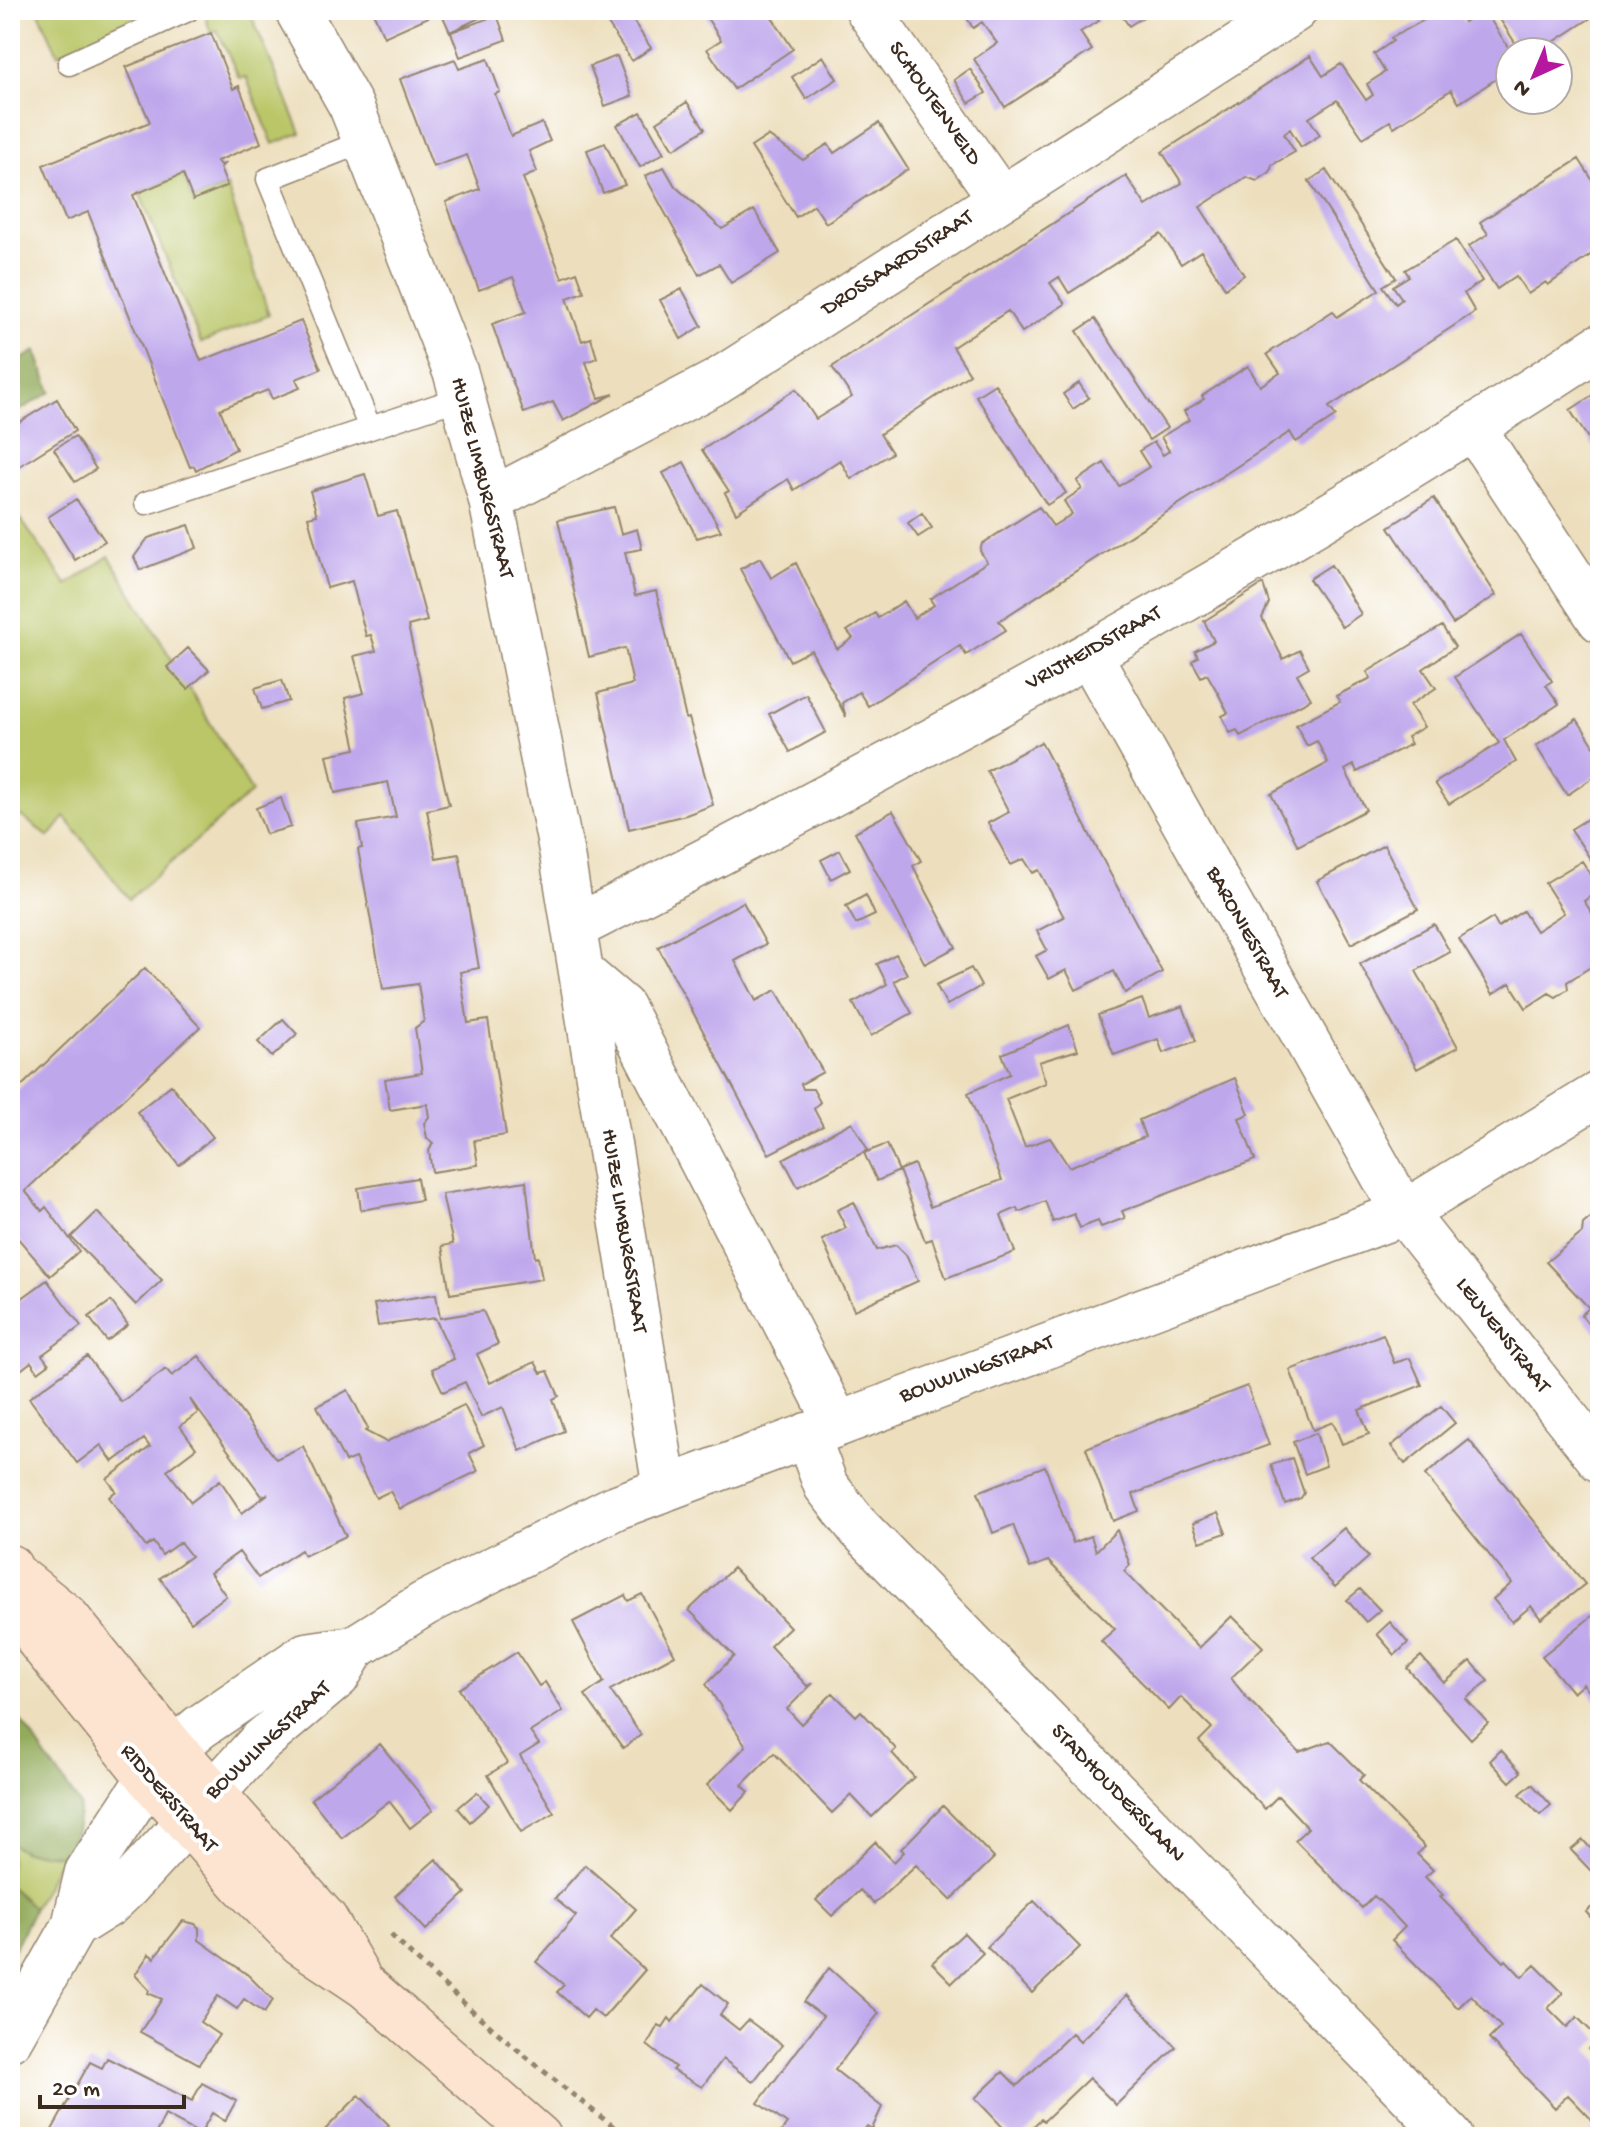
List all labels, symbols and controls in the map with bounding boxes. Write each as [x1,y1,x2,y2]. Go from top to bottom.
north arrow [1494,36,1574,116]
street label: SCHOUTENVELD [882,37,987,172]
text: N [1509,73,1537,102]
street label: DROSSAARDSTRAAT [815,204,980,324]
street label: HUIZE LIMBURGSTRAAT [443,375,519,583]
street label: VRIJHEIDSTRAAT [1021,600,1168,698]
street label: BARONIESTRAAT [1199,862,1294,1005]
street label: HUIZE LIMBURGSTRAAT [594,1127,652,1336]
street label: LEUVENSTRAAT [1449,1273,1556,1400]
street label: BOUWLINGSTRAAT [895,1330,1059,1410]
street label: BOUWLINGSTRAAT [200,1675,338,1806]
street label: STADHOUDERSLAAN [1044,1719,1190,1869]
street label: RIDDERSTRAAT [114,1739,223,1860]
scale bar [40,2059,184,2109]
text: 20 m [52,2076,100,2105]

